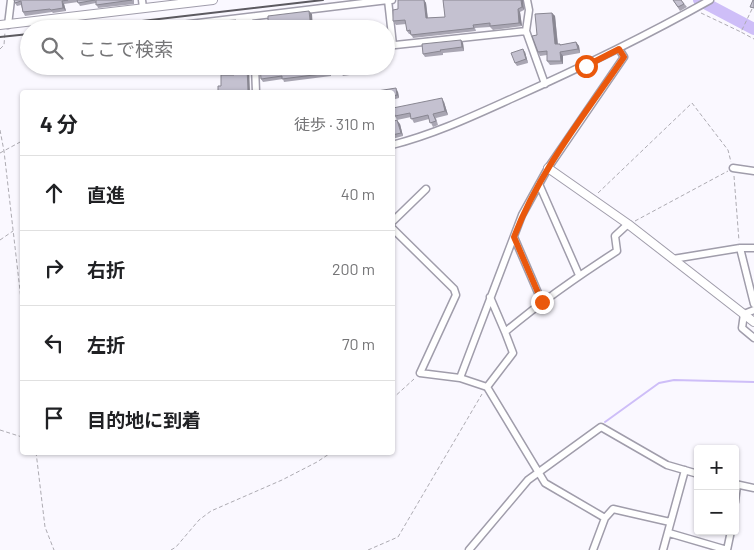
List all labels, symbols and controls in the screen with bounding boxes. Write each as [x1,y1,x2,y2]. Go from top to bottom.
search box [20,20,395,75]
icon: search [38,34,66,62]
text: ここで検索 [78,37,173,60]
route start [575,55,598,78]
text: 4 分 [40,111,78,136]
text: 徒歩 · 310 m [294,114,375,133]
icon: ahead [40,179,68,207]
text: 直進 [87,183,125,206]
text: 40 m [341,184,375,203]
icon: right [40,254,68,282]
text: 右折 [87,258,125,281]
text: 200 m [332,259,375,278]
route end [531,291,554,314]
icon: left [40,329,68,357]
text: 左折 [87,333,125,356]
text: 70 m [342,334,375,353]
icon: arrive [40,404,68,432]
text: 目的地に到着 [87,408,201,431]
map controls [694,445,739,535]
button: + [694,445,739,490]
button: − [694,490,739,535]

